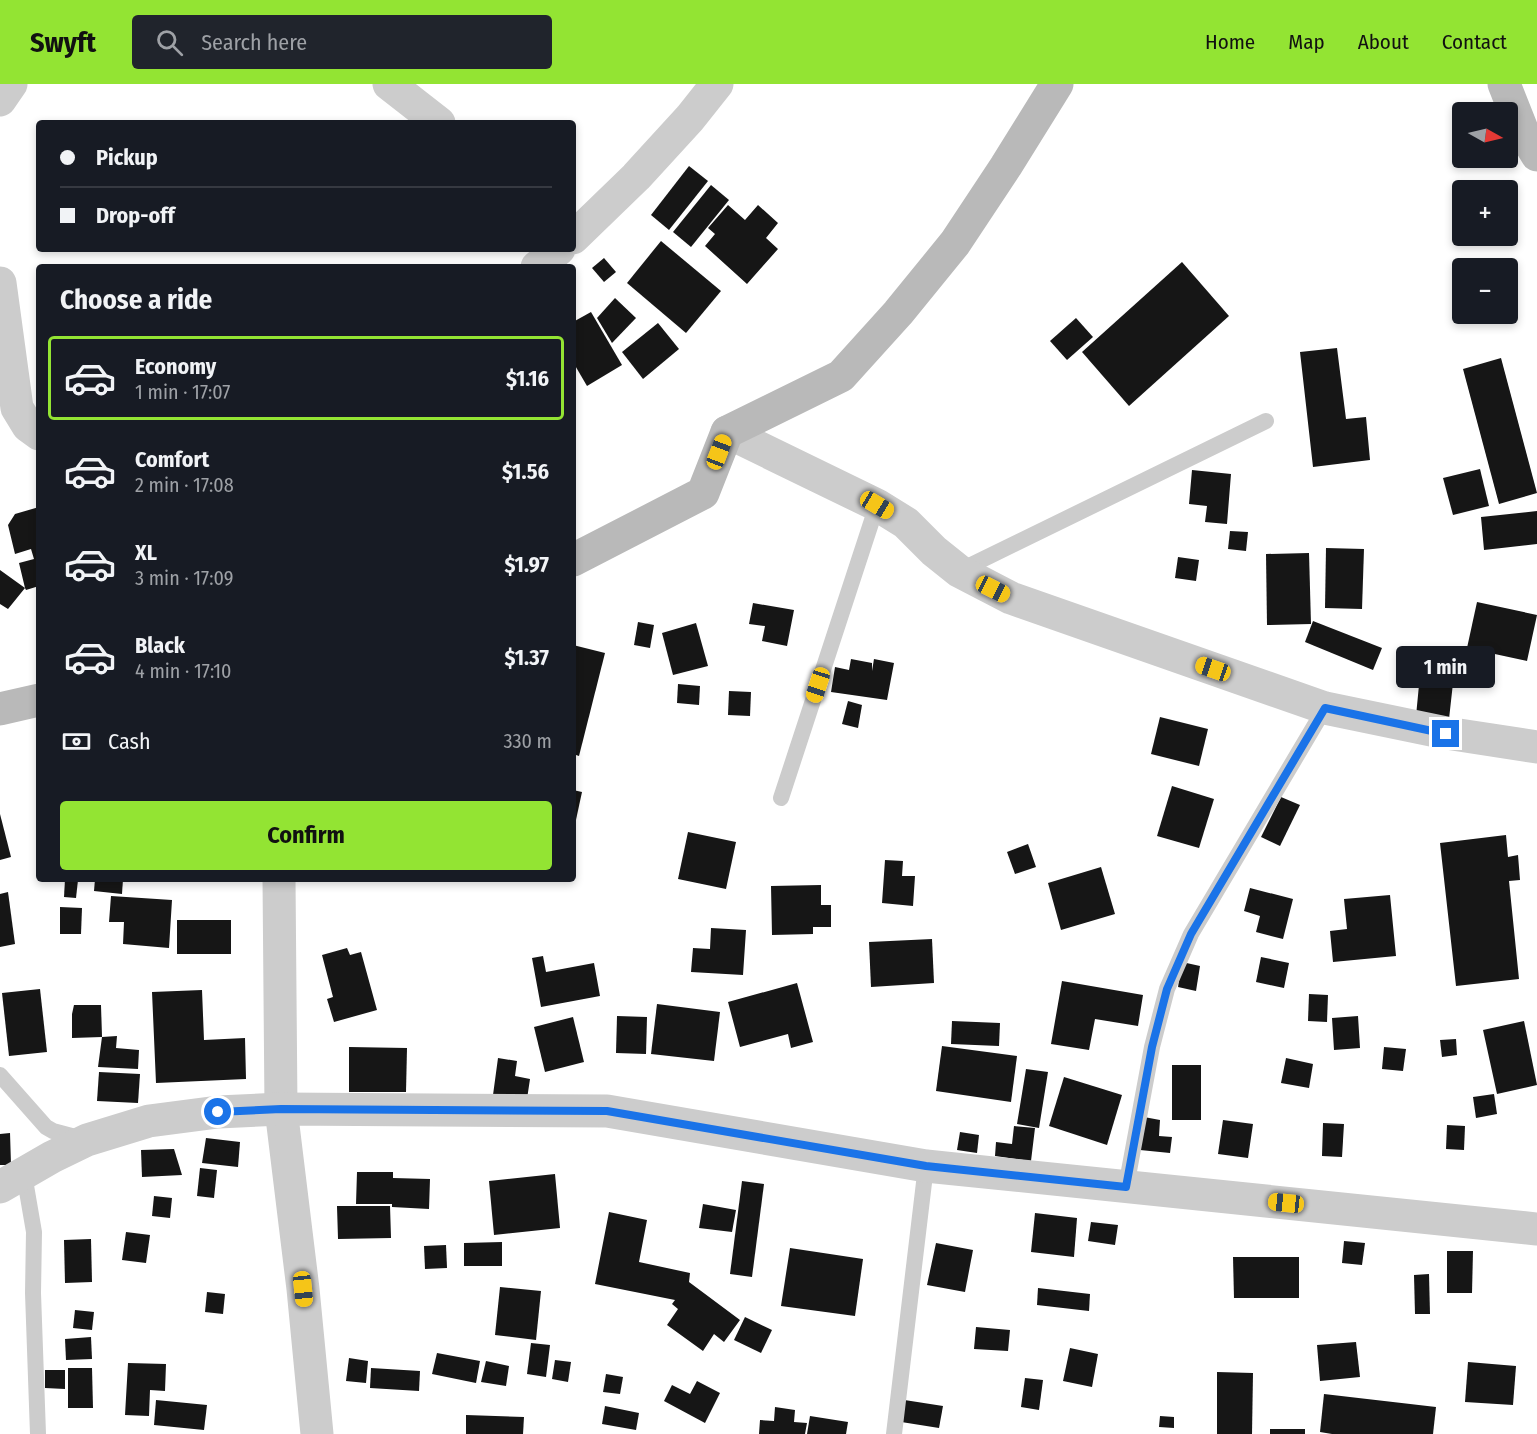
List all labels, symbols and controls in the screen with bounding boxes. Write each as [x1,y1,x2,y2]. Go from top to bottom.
search box [132,15,552,69]
text: Swyft [30,26,96,59]
icon: search [153,26,186,59]
text: Search here [201,29,307,56]
text: Home [1205,29,1255,55]
text: Map [1288,29,1325,55]
text: About [1358,29,1409,55]
text: Contact [1442,29,1507,55]
north arrow [1452,102,1518,168]
map controls [1452,102,1518,324]
text: Pickup [96,144,158,171]
button: + [1452,180,1518,246]
text: Drop-off [96,202,175,229]
button: − [1452,258,1518,324]
text: Choose a ride [60,284,212,316]
icon: car [63,351,117,405]
text: Economy [135,353,216,380]
text: $1.16 [506,365,549,392]
text: 1 min · 17:07 [135,380,230,404]
car [704,432,734,472]
icon: car [63,444,117,498]
text: Comfort [135,446,209,473]
text: $1.56 [502,458,549,485]
text: 2 min · 17:08 [135,473,234,497]
car [857,488,897,522]
icon: car [63,537,117,591]
text: XL [135,539,157,566]
text: $1.97 [504,551,549,578]
text: 3 min · 17:09 [135,566,233,590]
car [973,573,1013,605]
icon: car [63,630,117,684]
text: Black [135,632,185,659]
text: $1.37 [504,644,549,671]
callout: 1 min [1396,647,1496,689]
car [1193,655,1233,683]
text: 1 min [1424,655,1467,679]
text: 4 min · 17:10 [135,659,232,683]
car [804,665,832,705]
route end [1432,720,1459,747]
icon: cash [60,725,93,758]
text: Cash [108,728,151,755]
text: 330 m [503,729,552,753]
button: Confirm [60,801,552,870]
route start [204,1098,231,1125]
car [1267,1192,1305,1214]
car [292,1270,314,1308]

